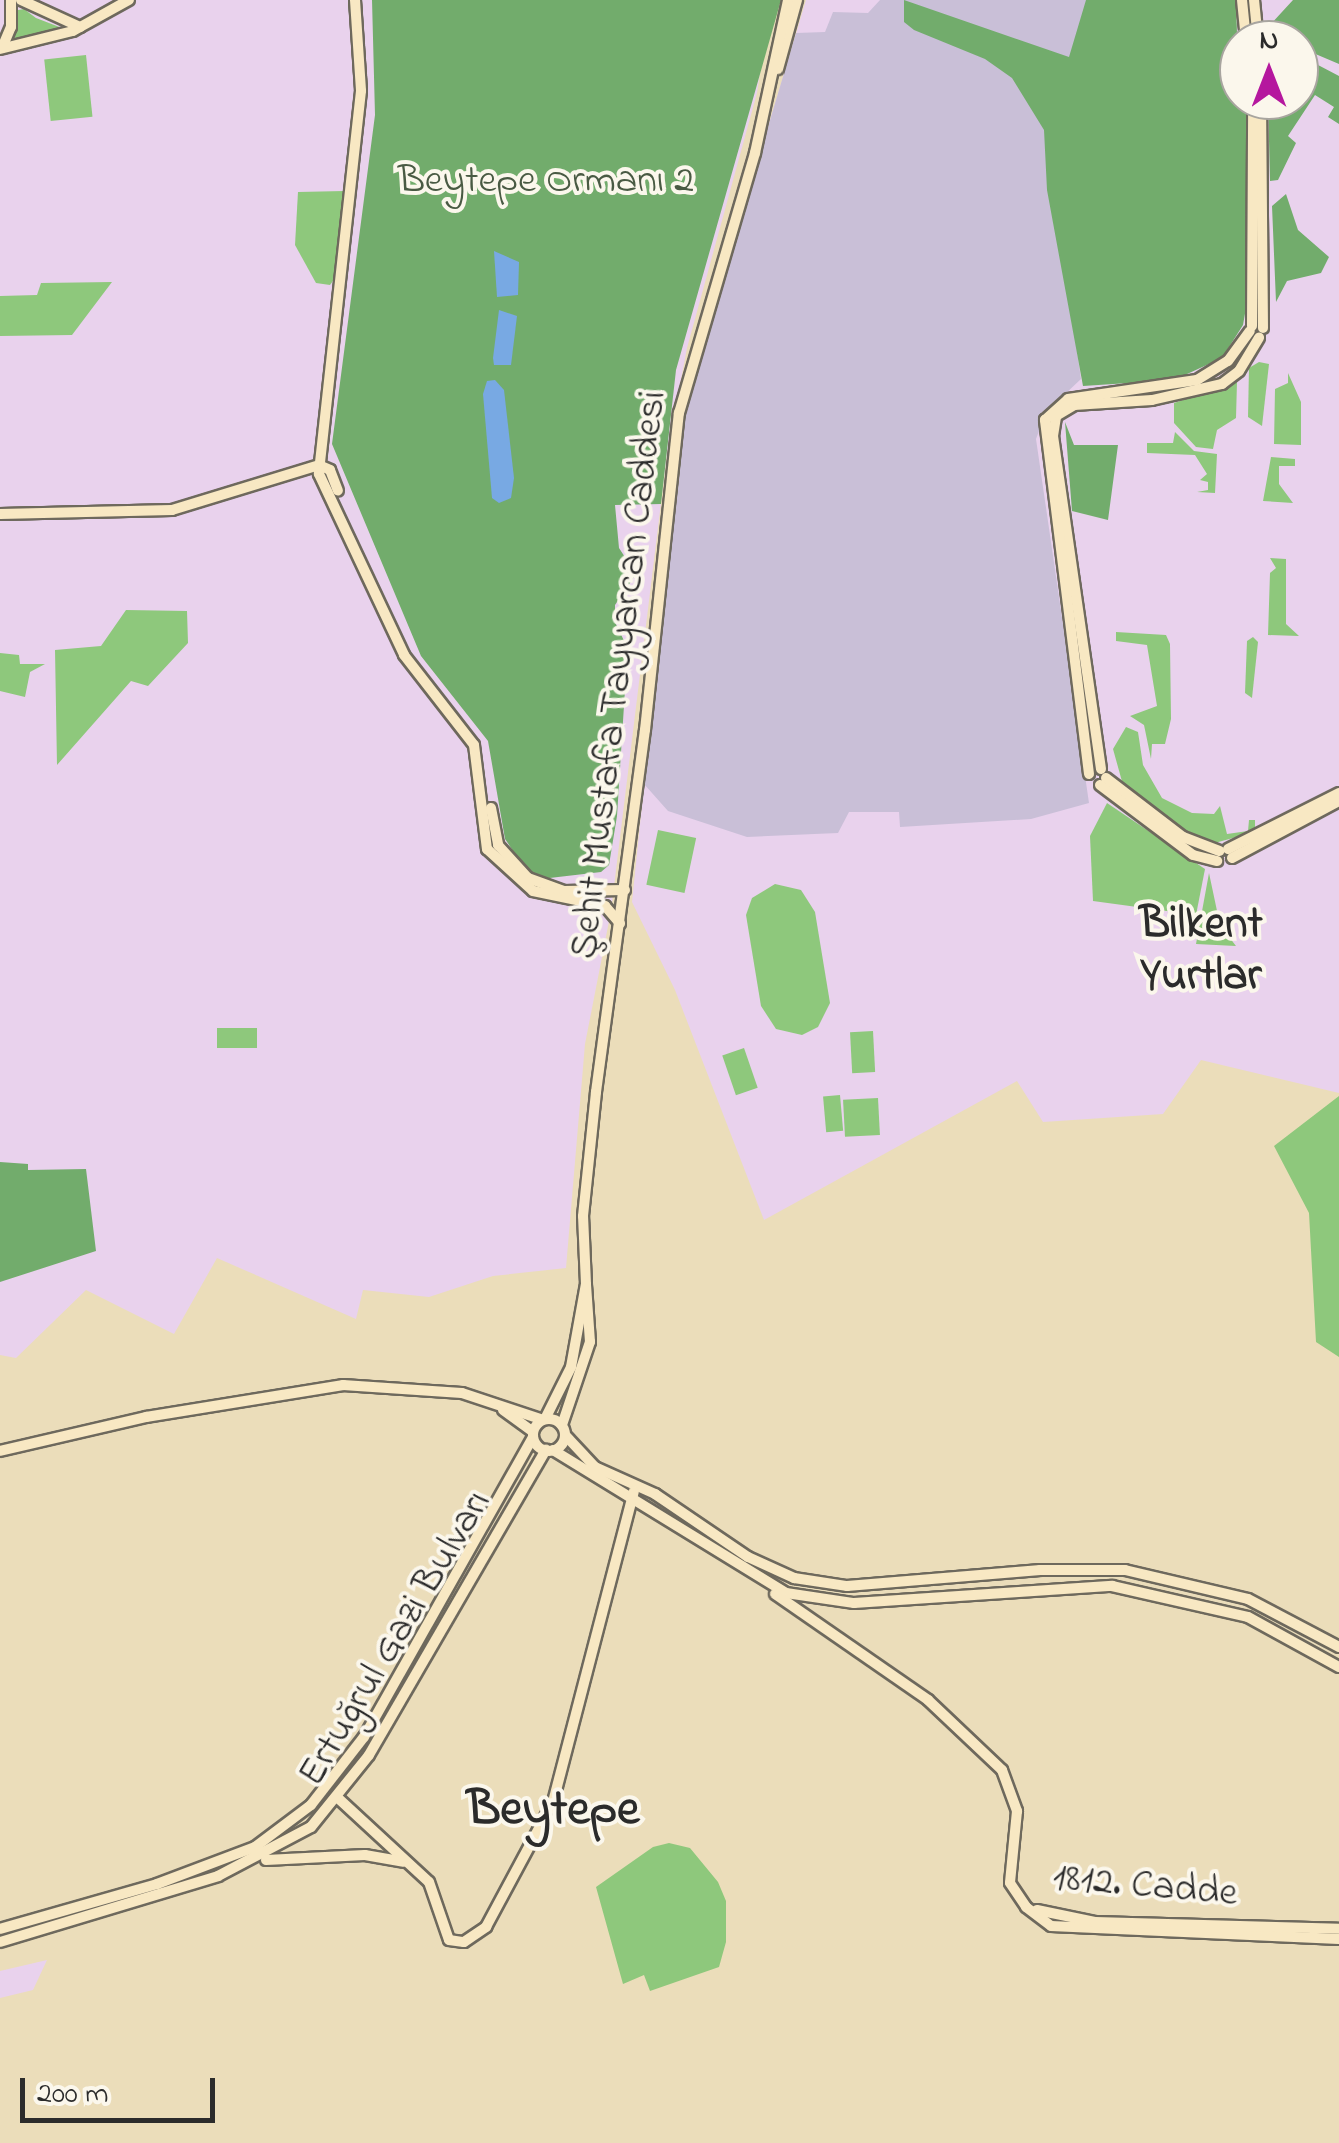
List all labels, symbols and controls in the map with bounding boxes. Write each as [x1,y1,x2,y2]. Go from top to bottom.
north arrow [1219,20,1319,120]
text: N [1260,21,1278,62]
park label: Beytepe Ormanı 2 [398,158,694,206]
street label: Şehit Mustafa Tayyarcan Caddesi [561,388,679,962]
district label: Bilkent Yurtlar [1139,899,1263,1005]
street label: Ertuğrul Gazi Bulvarı [289,1482,503,1796]
district label: Beytepe [467,1781,639,1841]
street label: 1812. Cadde [1051,1855,1239,1919]
scale bar [25,2058,220,2120]
text: 200 m [37,2073,109,2117]

